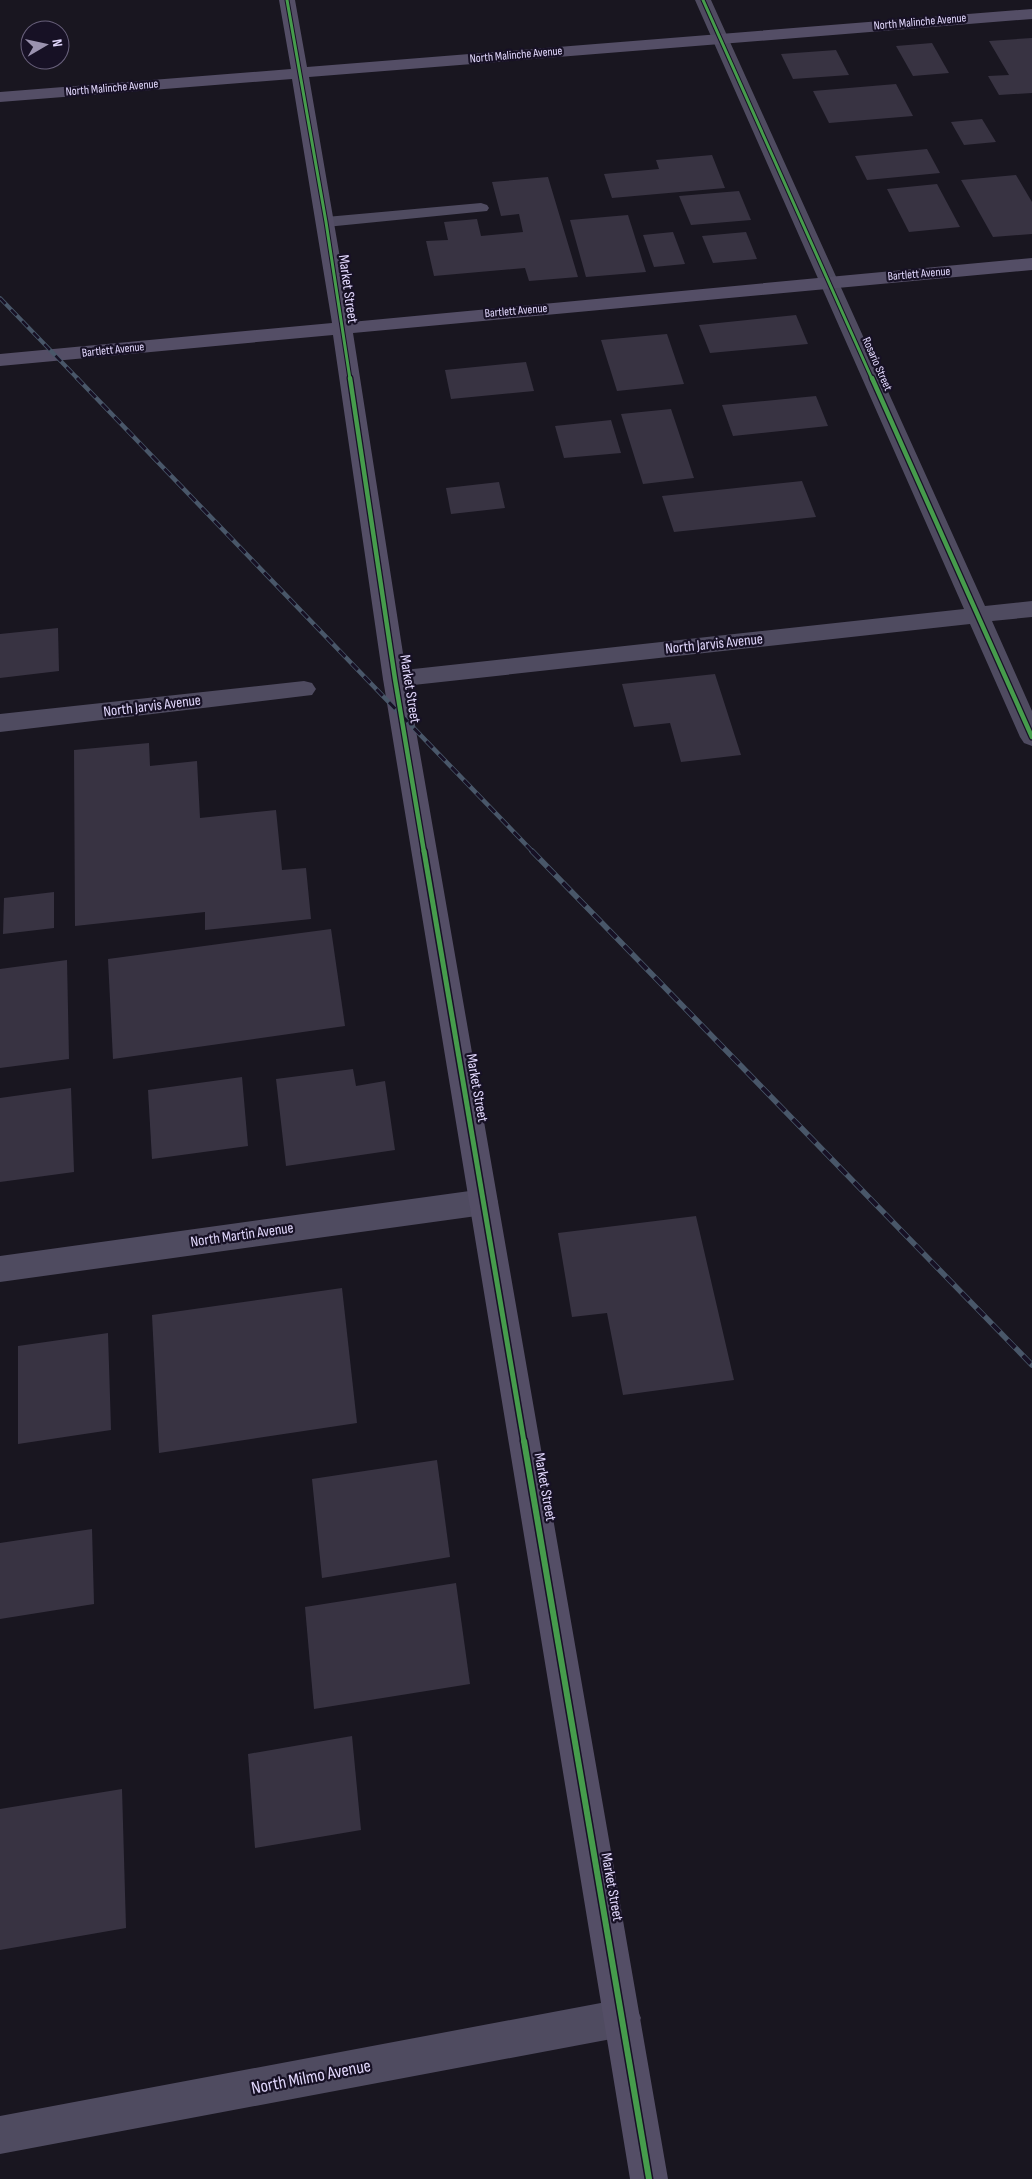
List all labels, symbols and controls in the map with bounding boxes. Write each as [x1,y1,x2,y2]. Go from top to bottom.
street label: North Malinche Avenue [873,10,967,34]
north arrow [20,20,70,70]
text: N [48,38,66,48]
street label: North Malinche Avenue [469,43,563,67]
street label: North Malinche Avenue [65,76,159,100]
street label: Market Street [334,253,362,325]
street label: Bartlett Avenue [887,264,951,284]
street label: Bartlett Avenue [484,301,548,321]
street label: Rosario Street [859,335,896,393]
street label: Bartlett Avenue [81,339,145,361]
street label: North Jarvis Avenue [664,629,764,659]
street label: Market Street [395,653,425,725]
street label: North Jarvis Avenue [102,691,202,721]
street label: Market Street [462,1052,492,1124]
street label: North Martin Avenue [189,1218,295,1252]
street label: Market Street [530,1451,560,1523]
street label: Market Street [597,1851,627,1923]
street label: North Milmo Avenue [249,2055,373,2099]

